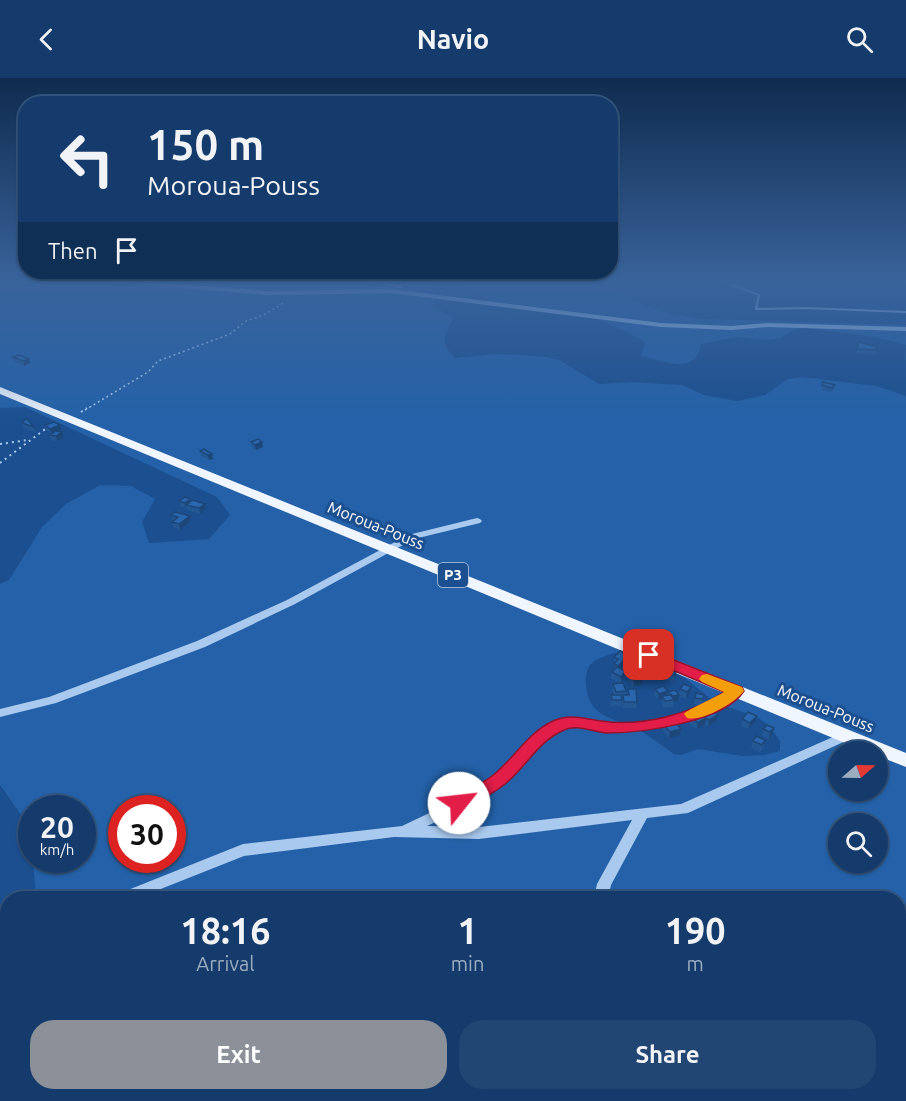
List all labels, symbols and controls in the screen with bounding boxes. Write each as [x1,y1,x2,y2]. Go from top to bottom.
icon: back [30,23,63,56]
icon: search [843,23,876,56]
text: Navio [417,24,489,54]
icon: left [48,120,126,198]
text: 150 m [147,121,264,168]
text: Moroua-Pouss [147,170,320,200]
icon: arrive [110,234,143,267]
text: Then [48,238,98,263]
street label: Moroua-Pouss [325,497,427,553]
road number: P3 [438,563,468,587]
pin [623,629,674,680]
icon: arrive [632,638,665,671]
street label: Moroua-Pouss [775,680,877,736]
north arrow [828,741,888,801]
map controls [828,741,888,873]
position arrow [427,771,491,835]
speed limit sign: 30 [108,795,186,873]
text: 20 [40,810,74,844]
button: search [828,813,888,873]
text: km/h [40,841,74,858]
text: 18:16 [180,910,270,951]
text: 1 [457,910,478,951]
text: 190 [665,910,726,951]
text: Arrival [196,952,255,975]
text: min [451,952,484,975]
text: m [687,952,704,975]
button: Exit [30,1020,447,1089]
button: Share [459,1020,876,1089]

